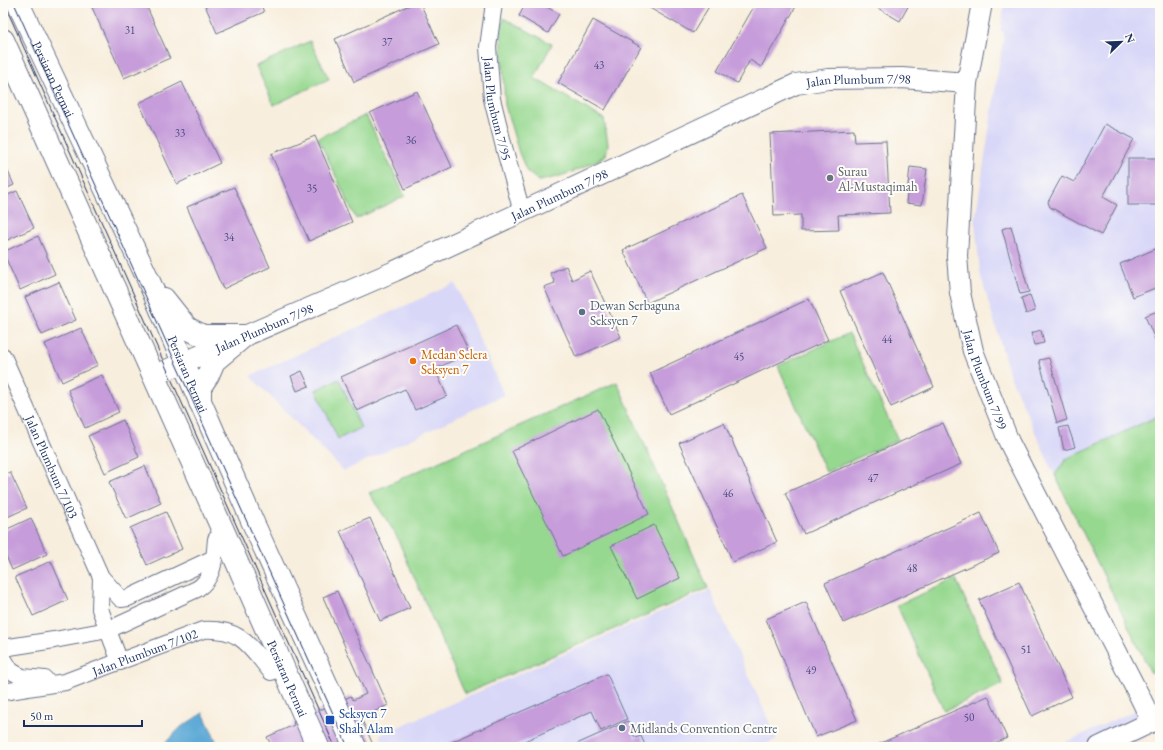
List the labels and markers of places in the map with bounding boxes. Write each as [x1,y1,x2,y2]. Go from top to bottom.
place label: Surau Al-Mustaqimah [837,163,918,195]
marker: Surau Al-Mustaqimah [825,173,835,183]
place label: Dewan Serbaguna Seksyen 7 [590,297,681,329]
marker: Dewan Serbaguna Seksyen 7 [577,307,587,317]
place label: Medan Selera Seksyen 7 [421,346,488,378]
marker: Medan Selera Seksyen 7 [408,356,418,366]
place label: Seksyen 7 Shah Alam [339,705,394,737]
marker: Seksyen 7 Shah Alam [324,714,336,726]
place label: Midlands Convention Centre [630,720,777,737]
marker: Midlands Convention Centre [617,723,627,733]

